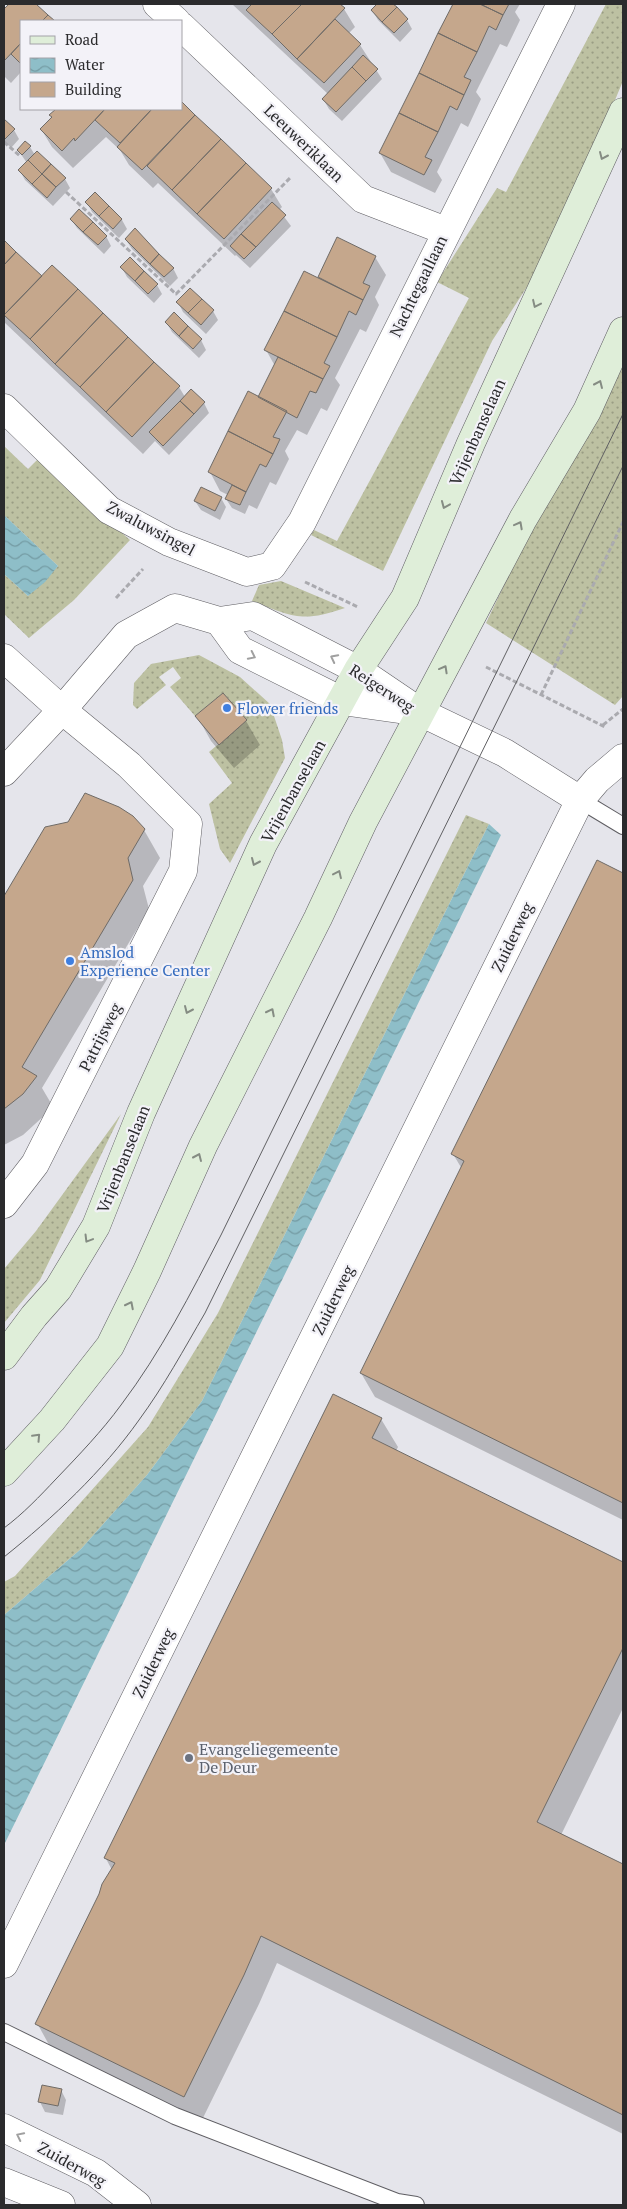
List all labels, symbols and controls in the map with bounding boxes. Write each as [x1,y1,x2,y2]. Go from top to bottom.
legend [20,20,182,110]
text: Road [65,29,98,49]
text: Water [65,54,105,74]
text: Building [65,79,123,99]
street label: Leeuweriklaan [259,99,349,187]
one-way arrow [599,151,610,160]
street label: Nachtegaallaan [384,231,452,340]
one-way arrow [531,299,542,308]
street label: Vrijenbanselaan [444,375,511,489]
one-way arrow [593,380,604,389]
street label: Zwaluwsingel [103,495,199,561]
one-way arrow [441,500,451,508]
one-way arrow [513,522,523,531]
one-way arrow [247,650,256,660]
one-way arrow [330,654,339,664]
street label: Reigerweg [345,659,419,718]
one-way arrow [438,666,448,675]
place label: Flower friends [237,697,339,719]
marker: Flower friends [221,702,233,714]
street label: Vrijenbanselaan [256,735,331,846]
one-way arrow [251,857,261,866]
one-way arrow [332,870,342,879]
street label: Zuiderweg [486,898,539,975]
place label: Amslod Experience Center [80,941,211,981]
marker: Amslod Experience Center [64,955,76,967]
street label: Patrijsweg [73,999,127,1075]
one-way arrow [183,1005,194,1014]
one-way arrow [265,1008,275,1017]
street label: Vrijenbanselaan [91,1101,155,1216]
one-way arrow [192,1153,203,1162]
one-way arrow [84,1234,94,1243]
street label: Zuiderweg [307,1261,360,1338]
one-way arrow [124,1301,135,1310]
one-way arrow [31,1433,40,1442]
street label: Zuiderweg [127,1624,180,1701]
place label: Evangeliegemeente De Deur [199,1738,338,1778]
marker: Evangeliegemeente De Deur [183,1752,195,1764]
one-way arrow [17,2132,26,2142]
street label: Zuiderweg [34,2136,111,2192]

